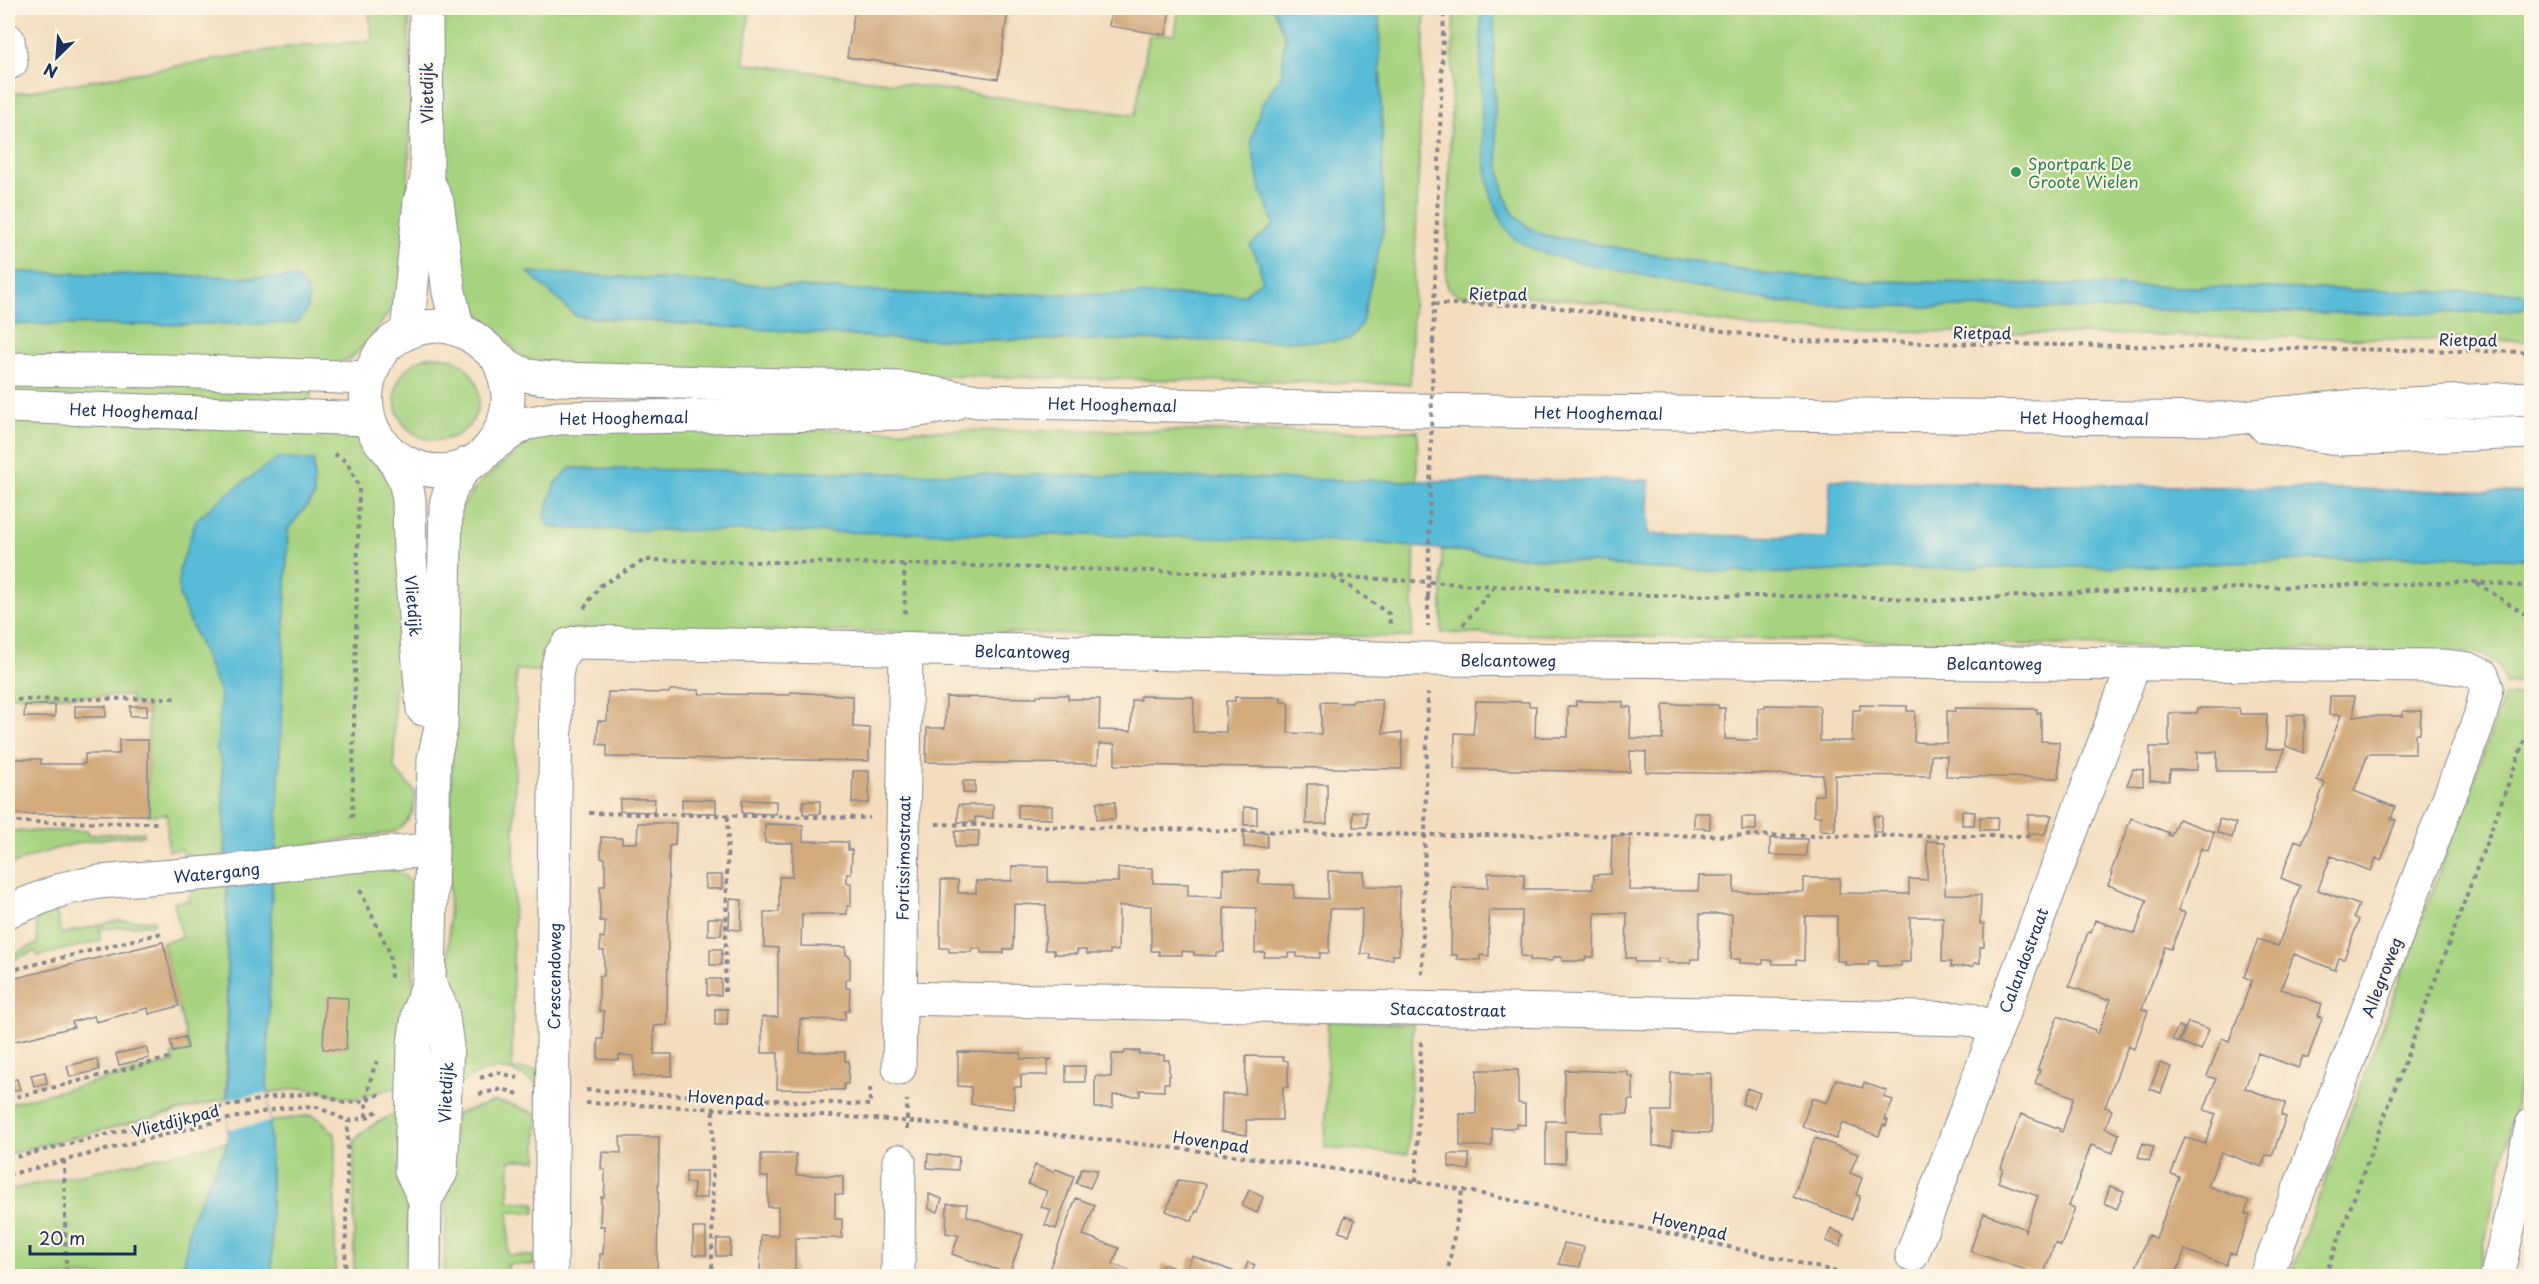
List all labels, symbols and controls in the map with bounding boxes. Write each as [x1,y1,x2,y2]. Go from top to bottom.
north arrow [27,27,87,87]
text: N [39,58,61,85]
street label: Vlietdijk [414,62,438,124]
place label: Sportpark De Groote Wielen [2028,151,2139,193]
marker: Sportpark De Groote Wielen [2009,165,2023,179]
street label: Rietpad [1468,280,1528,306]
street label: Rietpad [1952,319,2012,345]
street label: Rietpad [2438,326,2498,352]
street label: Het Hooghemaal [1048,390,1177,417]
street label: Het Hooghemaal [69,396,199,425]
street label: Het Hooghemaal [1534,399,1663,425]
street label: Het Hooghemaal [559,404,689,430]
street label: Het Hooghemaal [2020,405,2149,430]
street label: Vlietdijk [400,574,429,638]
street label: Belcantoweg [974,638,1071,664]
street label: Belcantoweg [1460,647,1557,672]
street label: Belcantoweg [1946,651,2043,675]
street label: Fortissimostraat [889,795,916,921]
street label: Watergang [173,855,261,888]
street label: Calandostraat [1992,904,2054,1016]
street label: Crescendoweg [541,922,566,1030]
street label: Allegroweg [2355,933,2407,1021]
street label: Staccatostraat [1389,996,1507,1022]
street label: Vlietdijk [431,1061,458,1124]
street label: Hovenpad [687,1083,765,1111]
street label: Vlietdijkpad [129,1098,221,1142]
street label: Hovenpad [1172,1124,1251,1158]
street label: Hovenpad [1650,1205,1730,1245]
scale bar [30,1218,135,1256]
text: 20 m [39,1224,85,1251]

